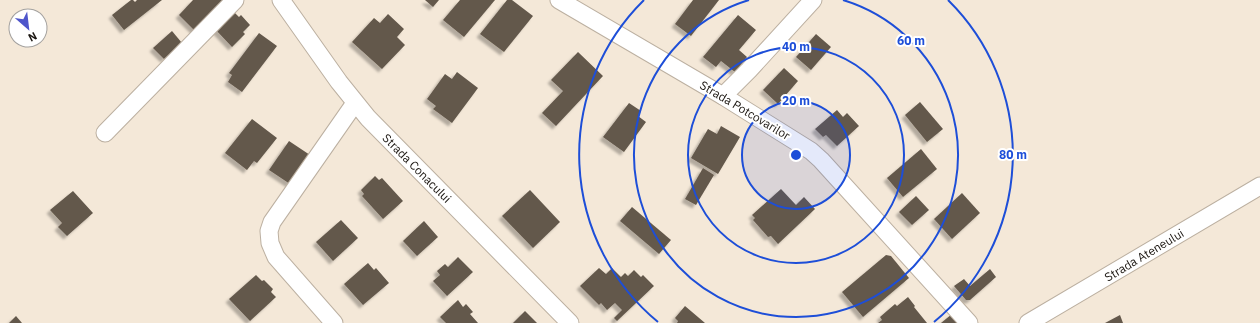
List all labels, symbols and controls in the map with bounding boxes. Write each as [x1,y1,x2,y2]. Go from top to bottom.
north arrow [8,8,48,48]
text: N [26,29,39,45]
text: 60 m [897,33,925,48]
text: 40 m [782,39,810,54]
street label: Strada Potcovarilor [697,77,793,143]
text: 20 m [782,93,810,108]
street label: Strada Conacului [379,130,455,206]
text: 80 m [999,147,1027,162]
centre of rings [789,148,803,162]
street label: Strada Ateneului [1102,225,1186,285]

